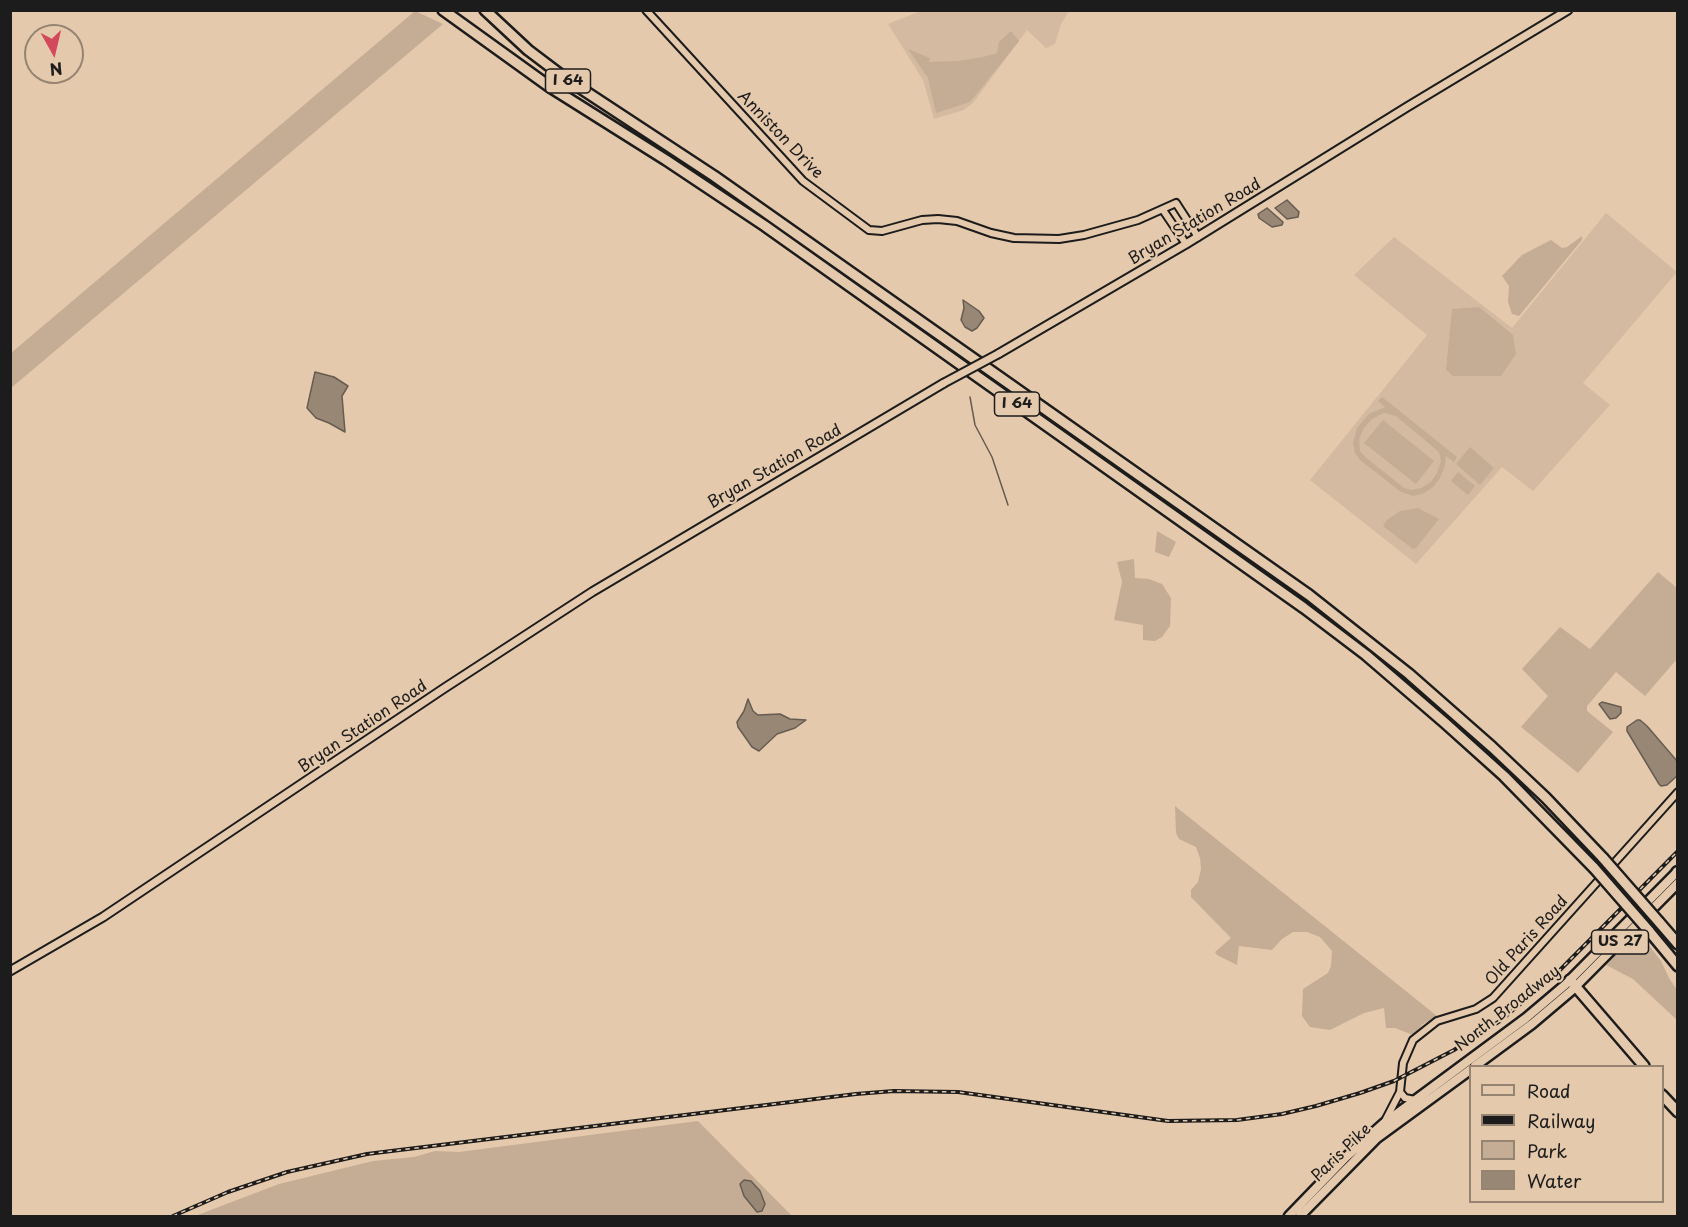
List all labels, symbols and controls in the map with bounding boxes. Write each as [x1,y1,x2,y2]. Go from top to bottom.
north arrow [24,24,84,84]
text: N [48,57,64,83]
road number: I 64 [546,69,590,93]
street label: Anniston Drive [733,87,827,183]
street label: Bryan Station Road [1125,175,1265,269]
road number: I 64 [994,392,1040,416]
street label: Bryan Station Road [705,421,845,513]
street label: Bryan Station Road [295,677,431,777]
street label: Old Paris Road [1482,892,1572,990]
road number: US 27 [1592,930,1648,954]
street label: North Broadway [1452,962,1564,1056]
legend [1469,1065,1664,1203]
text: Road [1527,1077,1571,1104]
text: Railway [1527,1107,1595,1134]
street label: Paris Pike [1308,1120,1376,1186]
text: Park [1527,1137,1567,1164]
text: Water [1527,1167,1581,1194]

